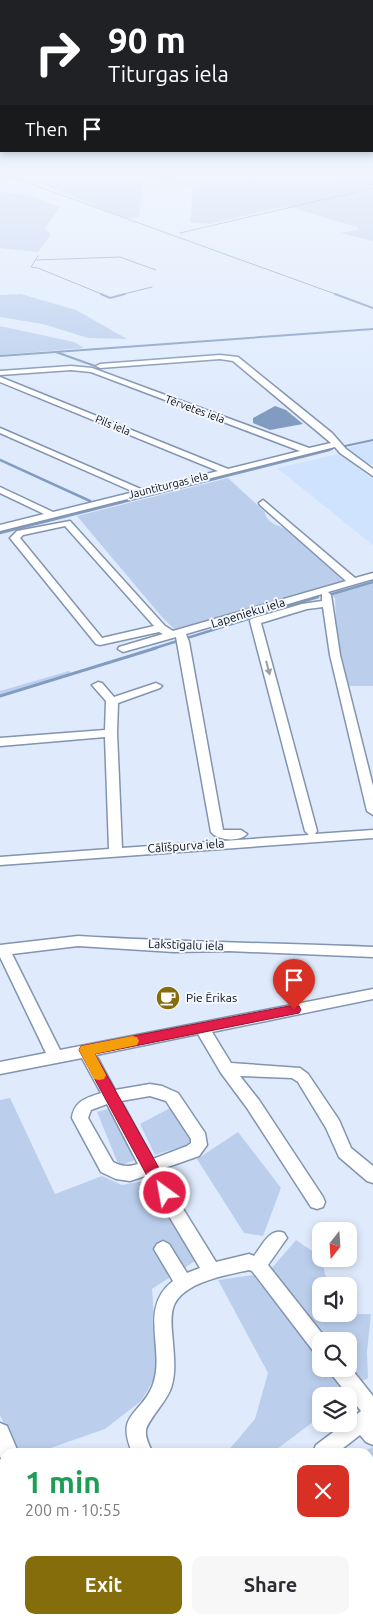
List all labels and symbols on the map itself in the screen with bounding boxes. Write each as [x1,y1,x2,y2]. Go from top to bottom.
street label: Tērvetes iela [164,393,226,425]
street label: Pils iela [94,413,132,437]
street label: Jauntiturgas iela [127,469,209,501]
street label: Lapenieku iela [209,595,287,630]
one-way arrow [264,661,272,676]
street label: Cālīšpurva iela [147,836,225,855]
street label: Lakstīgalu iela [148,937,224,952]
pin [273,959,315,1010]
cafe icon: Pie Ērikas [155,985,181,1011]
place label: Pie Ērikas [186,991,237,1004]
position arrow [138,1166,190,1218]
north arrow [312,1222,358,1268]

